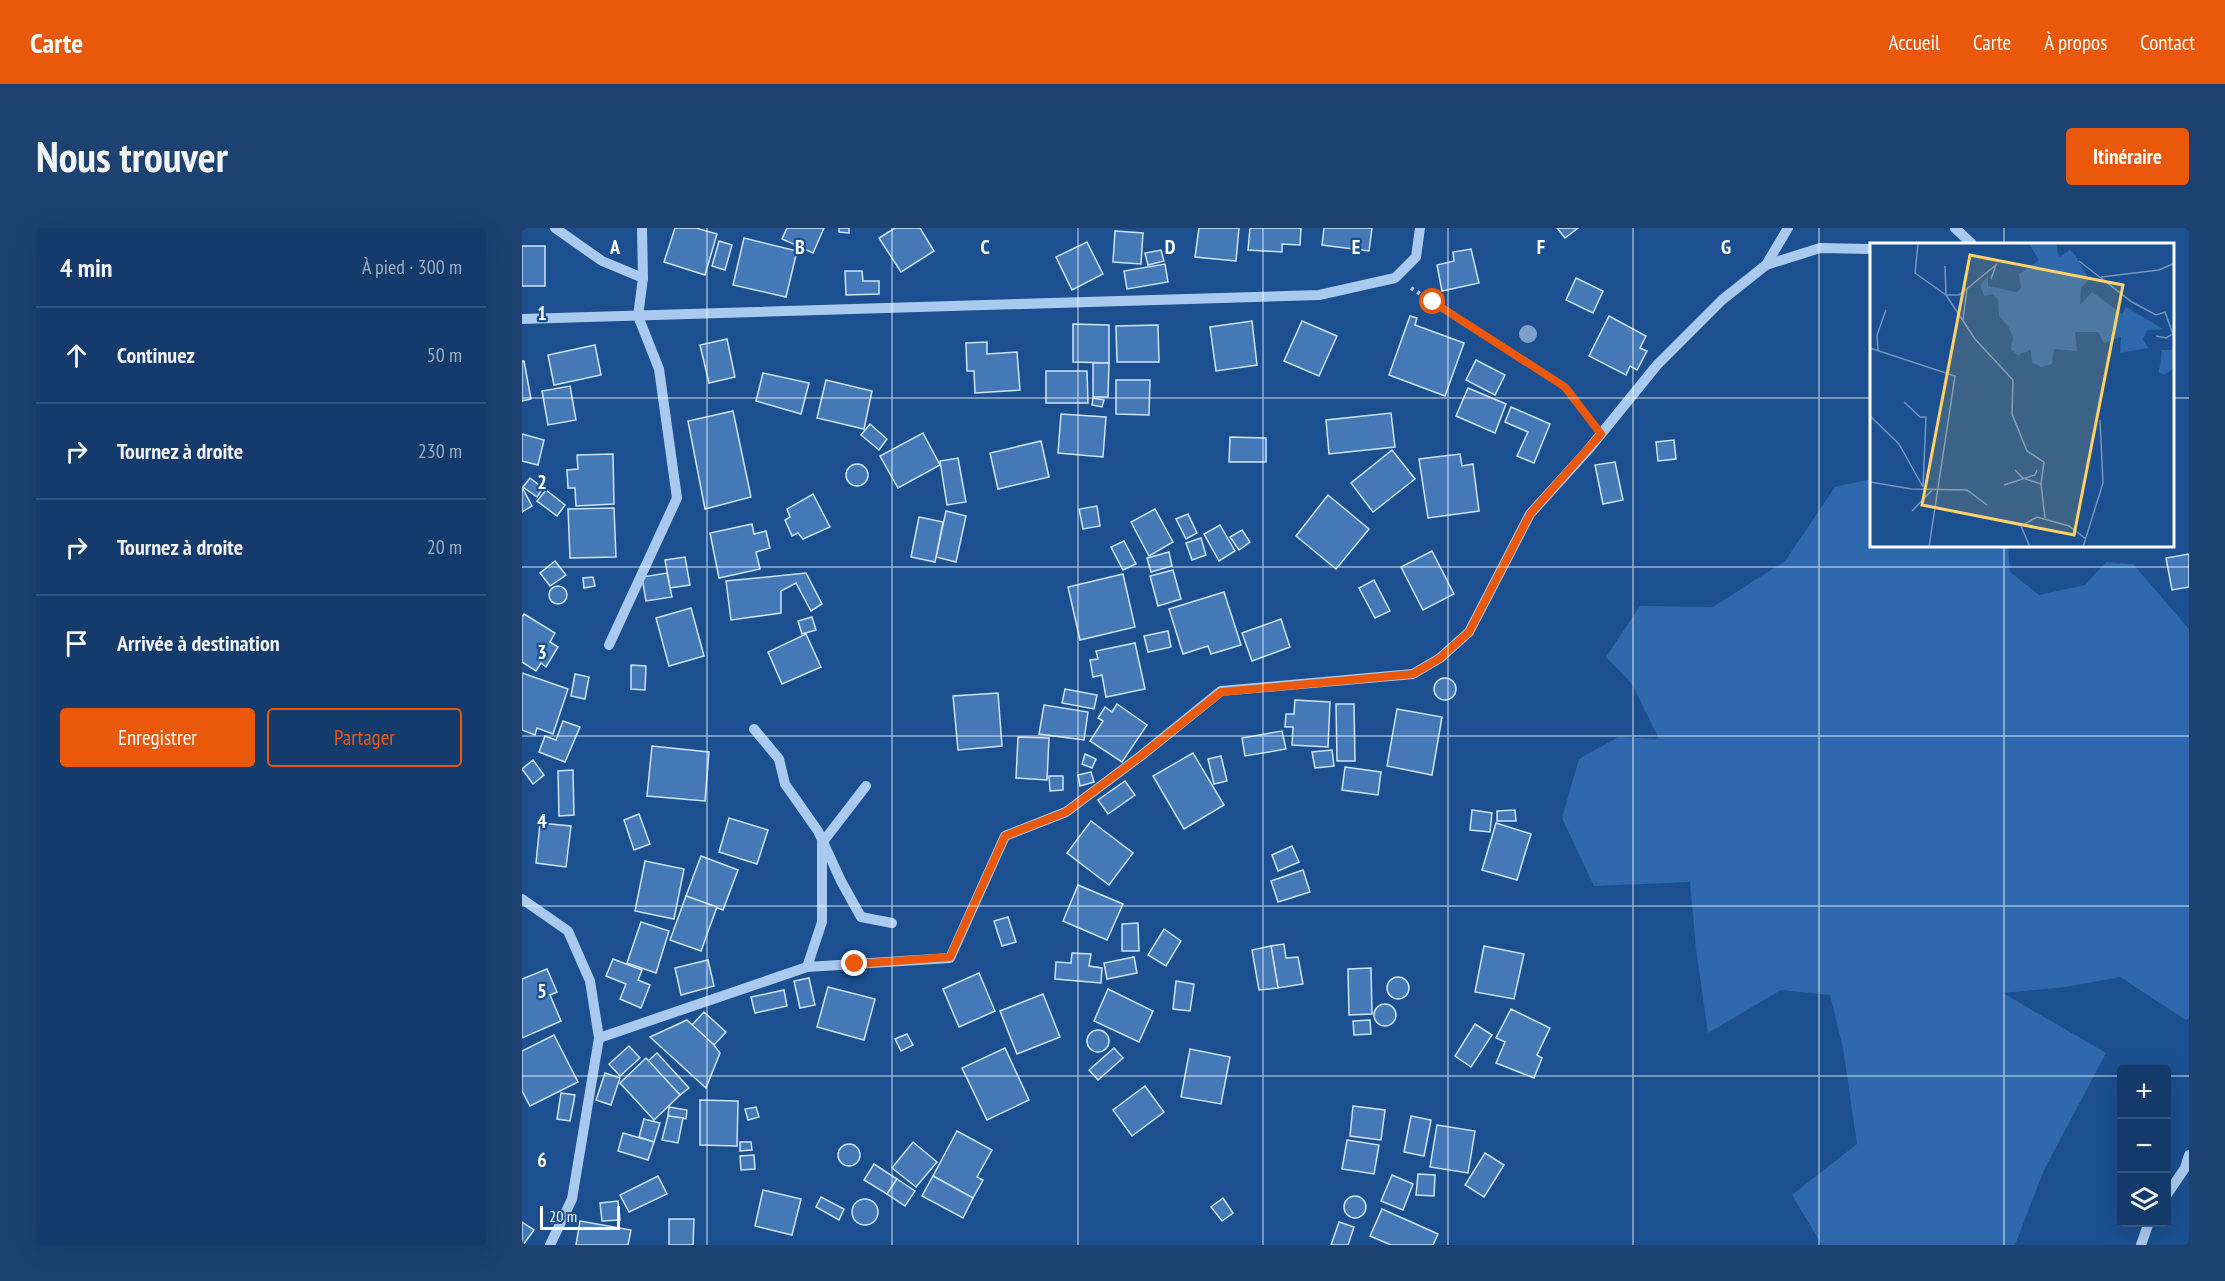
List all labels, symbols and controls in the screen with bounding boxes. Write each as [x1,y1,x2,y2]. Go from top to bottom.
text: Carte [30,24,83,61]
text: Accueil [1888,29,1940,56]
text: Carte [1973,29,2011,56]
text: À propos [2044,29,2107,56]
text: Contact [2140,29,2195,56]
button: Itinéraire [2066,128,2189,185]
text: Nous trouver [36,129,228,184]
text: A [609,234,621,260]
text: B [795,234,805,260]
text: C [980,234,990,260]
text: D [1165,234,1176,260]
text: E [1352,234,1360,260]
text: F [1537,234,1545,260]
text: G [1721,234,1731,260]
inset map [1870,243,2174,548]
text: 4 min [60,251,113,284]
text: À pied · 300 m [362,254,462,280]
route start [1419,288,1445,314]
text: 1 [537,300,547,326]
icon: ahead [60,339,93,372]
text: Continuez [117,341,195,369]
text: 50 m [427,342,462,368]
icon: right [60,435,93,468]
text: Tournez à droite [117,437,243,465]
text: 230 m [418,438,462,464]
text: 2 [537,469,547,495]
icon: right [60,531,93,564]
text: Tournez à droite [117,533,243,561]
text: 20 m [427,534,462,560]
icon: arrive [60,627,93,660]
text: Arrivée à destination [117,629,280,657]
text: 3 [537,639,547,665]
button: Enregistrer [60,708,255,767]
button: Partager [267,708,462,767]
text: 4 [537,808,547,834]
route end [841,950,867,976]
text: 5 [537,978,547,1004]
map controls [2117,1065,2171,1227]
button: + [2117,1065,2171,1119]
button: − [2117,1119,2171,1173]
text: 6 [537,1147,547,1173]
button: layers [2117,1173,2171,1227]
scale bar [540,1203,620,1230]
text: 20 m [549,1206,577,1226]

